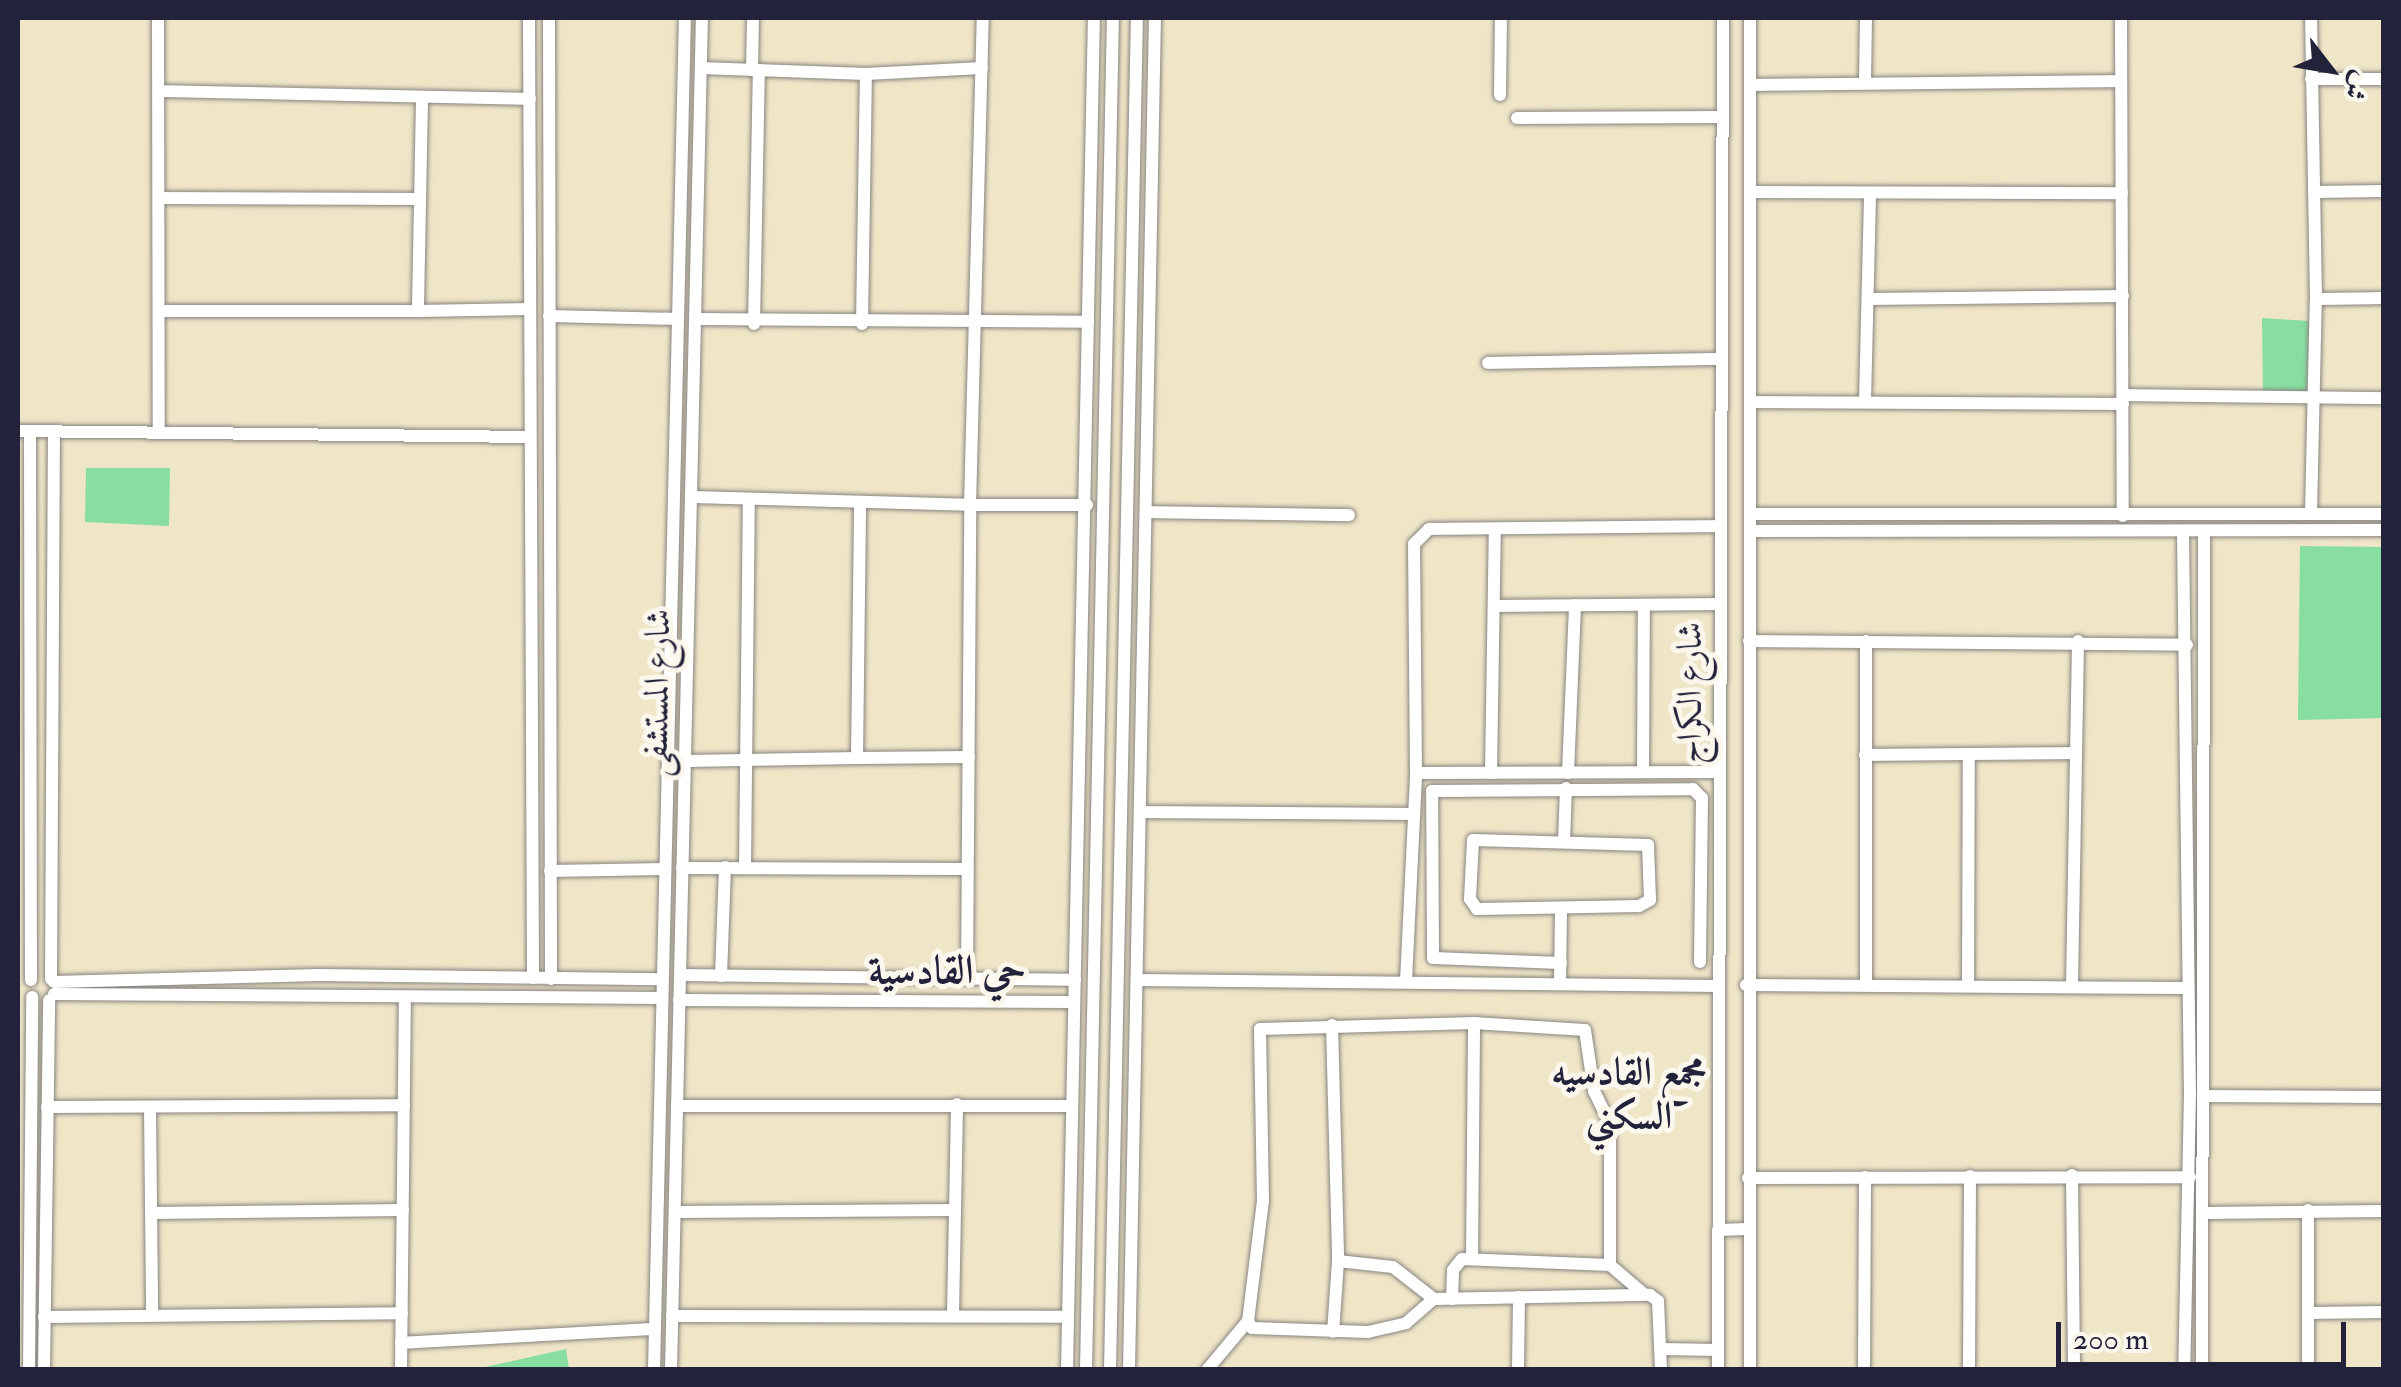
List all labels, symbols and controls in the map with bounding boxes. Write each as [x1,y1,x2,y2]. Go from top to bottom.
north arrow [2281,20,2381,120]
text: ش [2335,65,2379,107]
street label: شارع المستشفى [635,609,679,777]
street label: شارع الكراج [1669,622,1711,764]
district label: حي القادسية [868,947,1026,995]
district label: مجمع القادسيه السكني [1552,1050,1706,1140]
scale bar [2061,1302,2351,1364]
text: 200 m [2073,1321,2149,1358]

